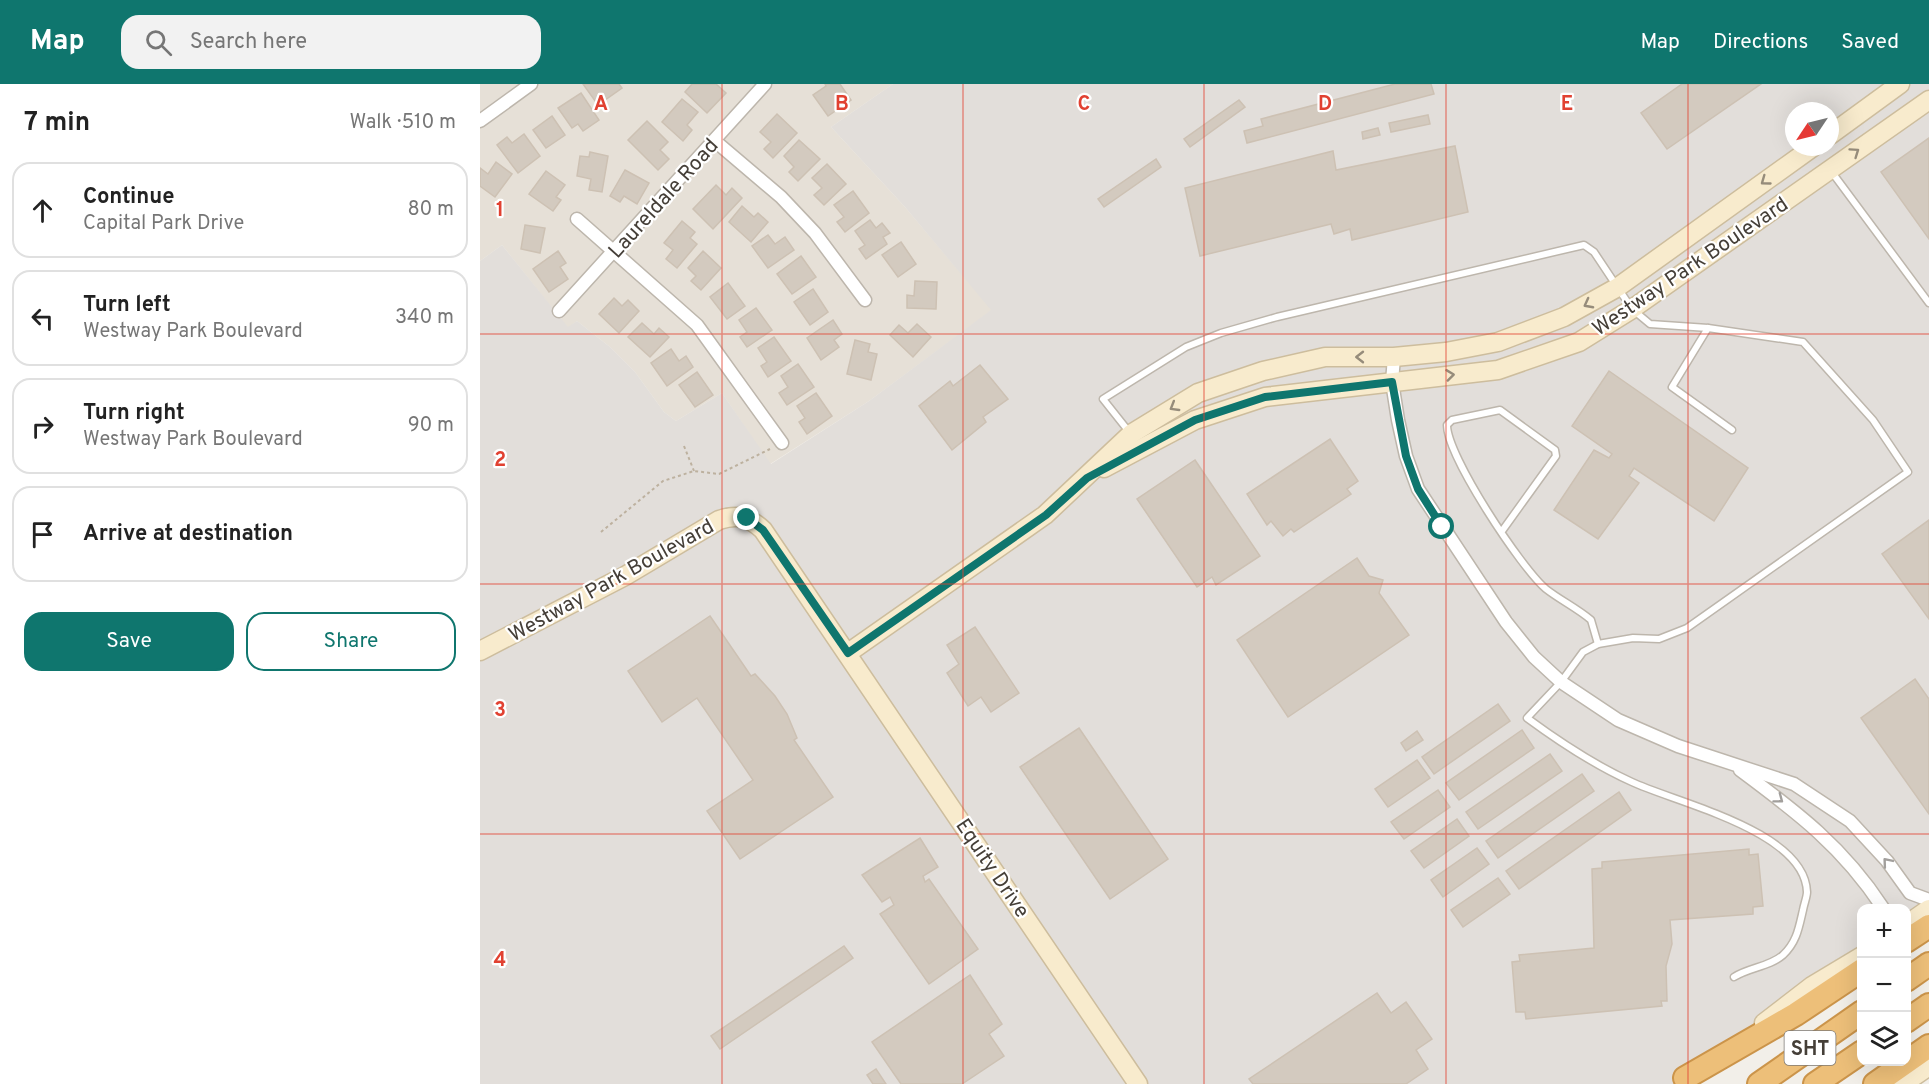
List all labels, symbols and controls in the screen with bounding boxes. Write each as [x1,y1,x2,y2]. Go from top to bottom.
search box [121,15,541,69]
text: Map [30,24,85,60]
icon: search [142,26,175,59]
text: Search here [190,29,307,56]
text: Map [1640,29,1680,56]
text: Directions [1713,29,1808,56]
text: Saved [1841,29,1899,56]
text: A [594,92,608,118]
text: B [835,92,849,118]
text: C [1078,92,1090,118]
text: D [1318,92,1332,118]
text: E [1561,92,1573,118]
north arrow [1785,102,1839,156]
text: 7 min [24,107,90,140]
text: Walk · 510 m [350,110,456,136]
street label: Laureldale Road [603,133,725,265]
one-way arrow [1848,149,1859,160]
one-way arrow [1761,174,1772,185]
text: Continue [83,184,174,211]
street label: Westway Park Boulevard [1588,192,1794,343]
icon: ahead [26,194,59,227]
text: 80 m [408,197,454,223]
text: 1 [496,198,504,224]
text: Capital Park Drive [83,211,244,237]
text: Turn left [83,292,171,319]
one-way arrow [1584,297,1594,308]
icon: left [26,302,59,335]
text: 340 m [395,305,454,331]
text: Westway Park Boulevard [83,319,303,345]
one-way arrow [1355,351,1364,363]
one-way arrow [1446,369,1455,382]
text: Turn right [83,400,185,427]
one-way arrow [1170,400,1180,412]
icon: right [26,410,59,443]
text: 90 m [408,413,454,439]
text: Westway Park Boulevard [83,427,303,453]
text: 2 [494,448,506,474]
route end [733,504,759,530]
route start [1428,513,1454,539]
street label: Westway Park Boulevard [504,514,719,649]
icon: arrive [26,518,59,551]
text: Arrive at destination [83,521,293,548]
button: Save [24,612,234,671]
button: Share [246,612,456,671]
text: 3 [494,698,506,724]
one-way arrow [1772,791,1783,802]
street label: Equity Drive [949,814,1035,924]
one-way arrow [1883,858,1894,869]
map controls [1857,904,1911,1066]
button: + [1857,904,1911,958]
text: 4 [494,948,506,974]
button: − [1857,958,1911,1012]
button: layers [1857,1012,1911,1066]
road number: SHT [1784,1031,1836,1065]

